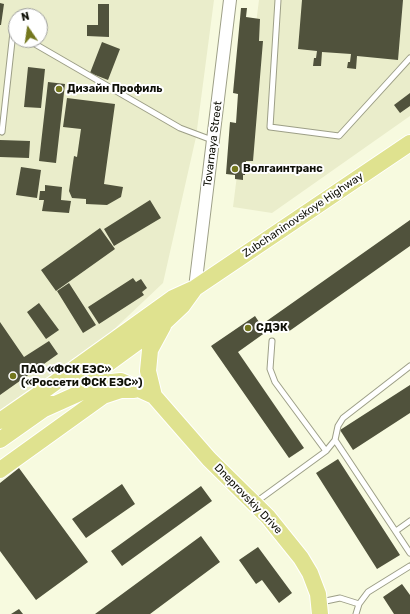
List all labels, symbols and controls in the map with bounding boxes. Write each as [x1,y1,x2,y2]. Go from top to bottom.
north arrow [8,8,48,48]
text: N [20,10,31,24]
place label: Дизайн Профиль [67,82,162,96]
marker: Дизайн Профиль [54,84,64,94]
street label: Tovarnaya Street [201,100,225,188]
place label: Волгаинтранс [243,162,323,176]
marker: Волгаинтранс [230,164,240,174]
street label: Zubchaninovskoye Highway [240,170,366,260]
place label: СДЭК [256,321,288,335]
marker: СДЭК [243,323,253,333]
place label: ПАО «ФСК ЕЭС» («Россети ФСК ЕЭС») [21,363,143,389]
marker: ПАО «ФСК ЕЭС» («Россети ФСК ЕЭС») [8,371,18,381]
street label: Dneprovskiy Drive [211,461,285,537]

